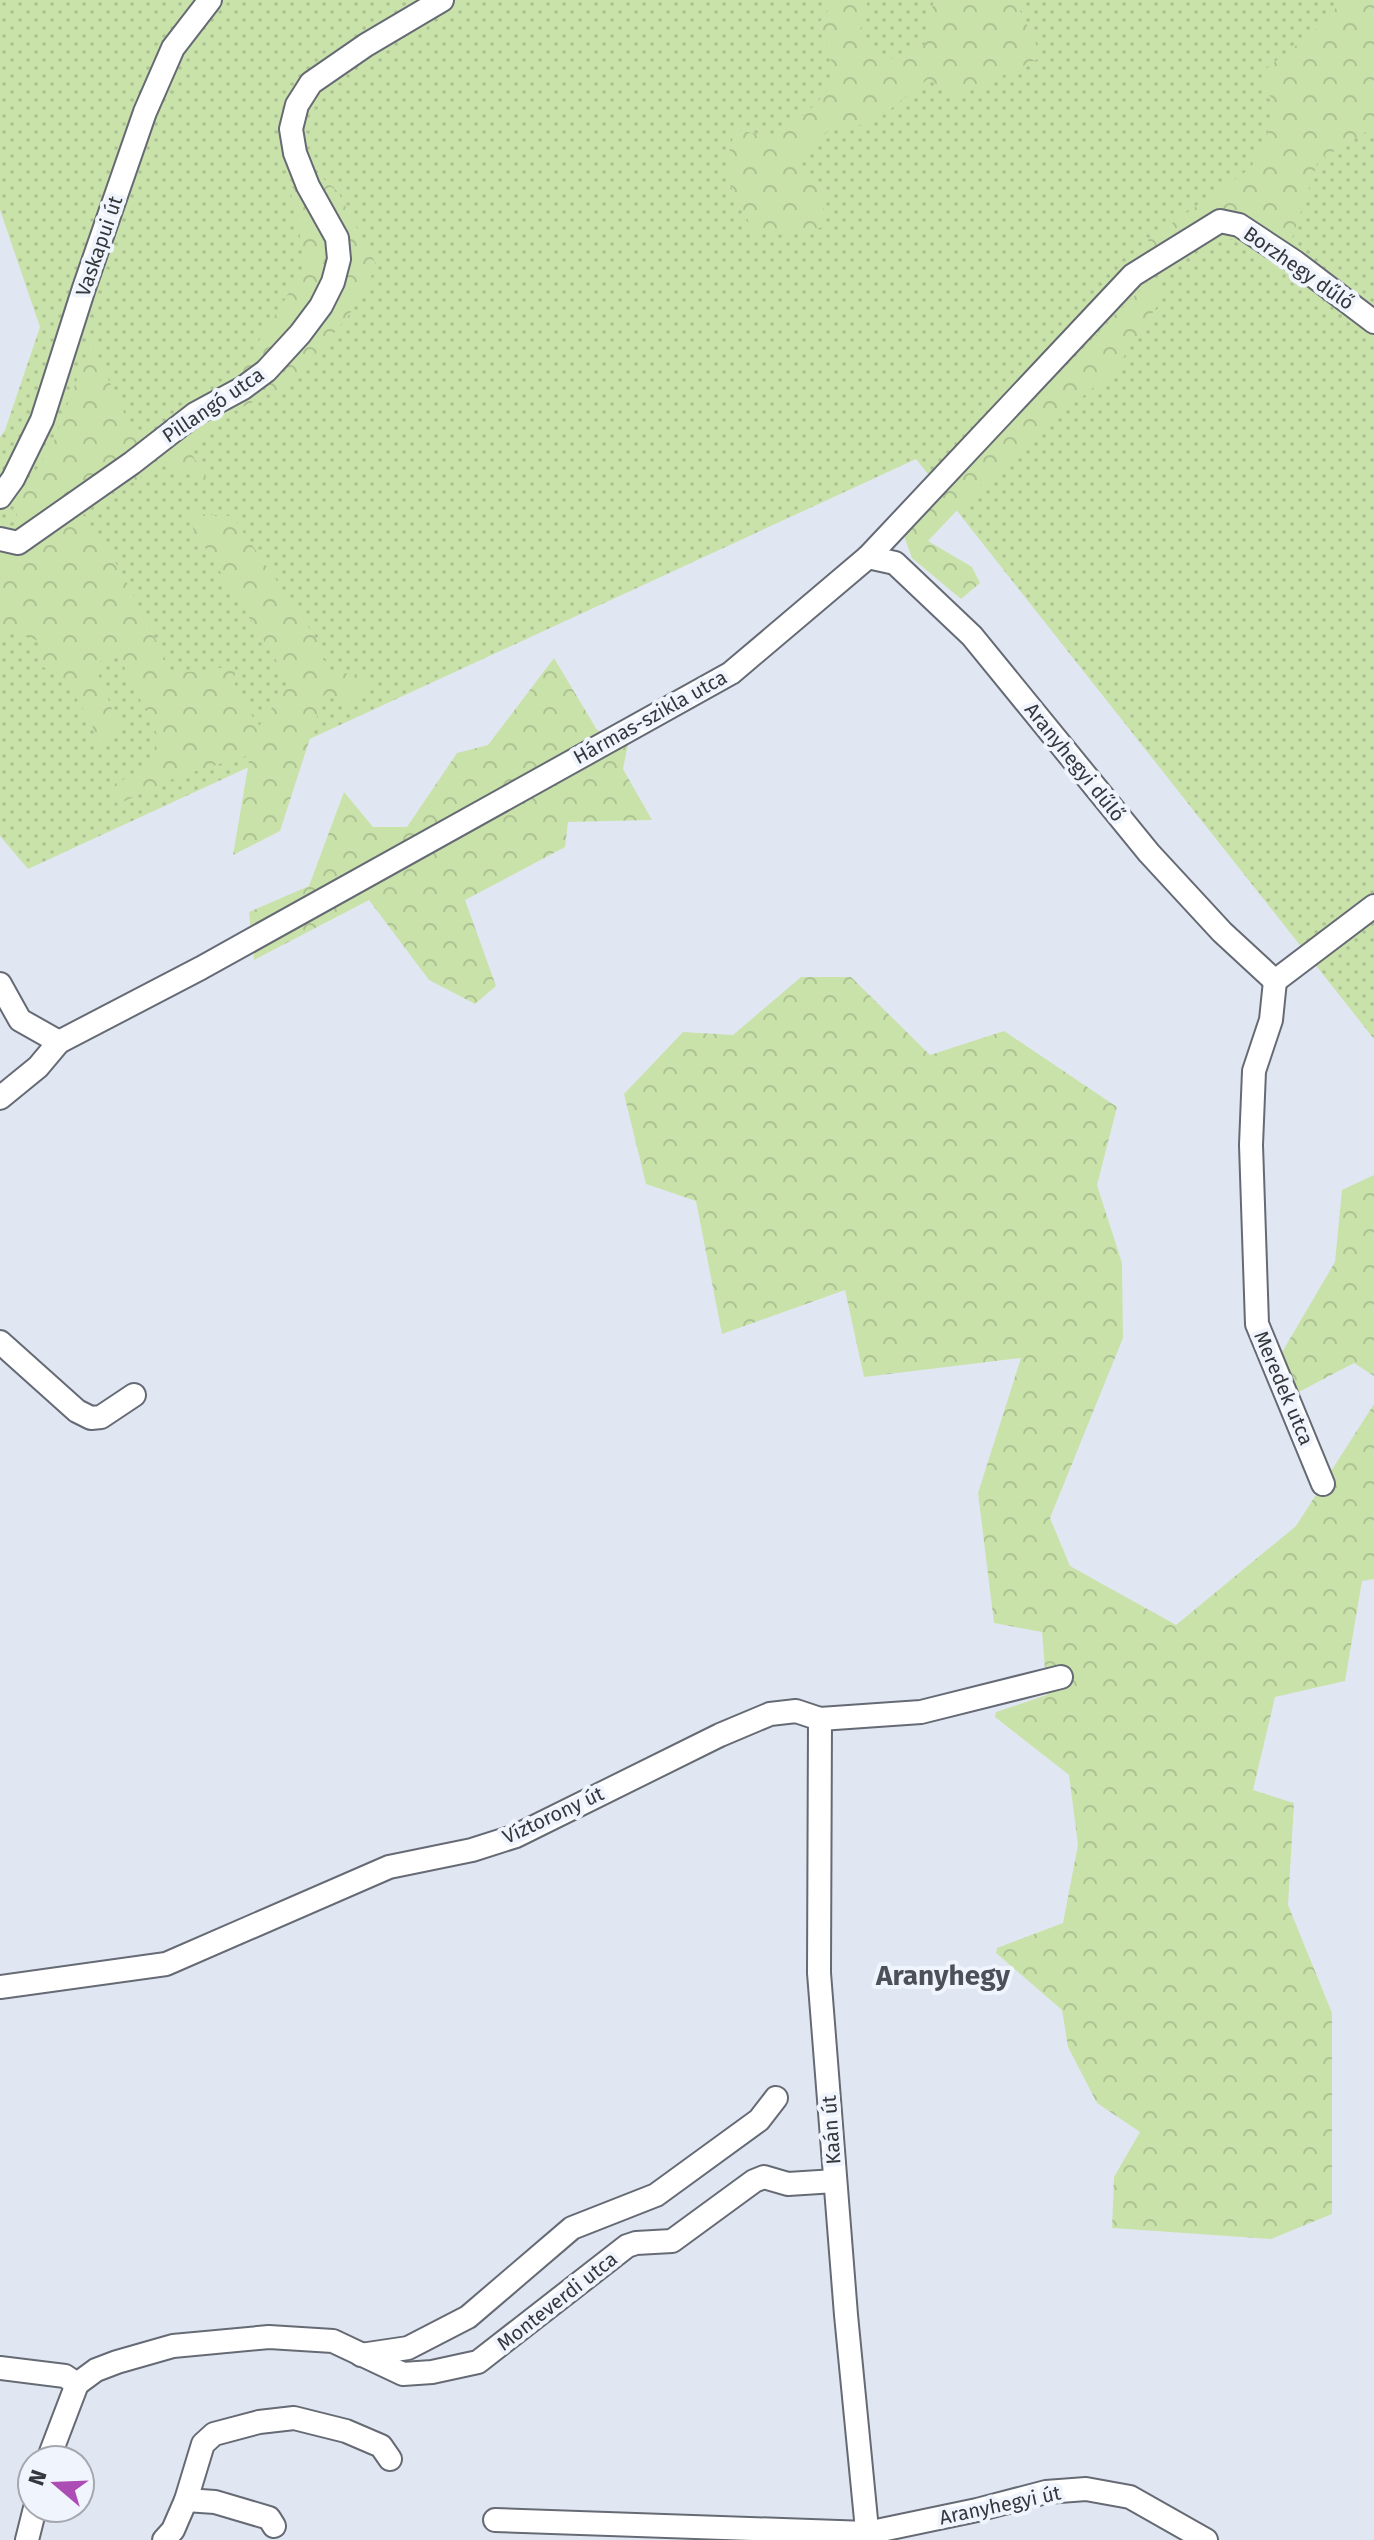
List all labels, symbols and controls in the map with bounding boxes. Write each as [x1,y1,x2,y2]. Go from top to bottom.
street label: Vaskapui út [71,192,128,299]
street label: Borzhegy dűlő [1239,221,1359,315]
street label: Pillangó utca [158,362,268,448]
street label: Hármas-szikla utca [569,665,731,769]
street label: Aranyhegyi dűlő [1020,698,1130,826]
street label: Meredek utca [1249,1327,1319,1449]
street label: Víztorony út [499,1781,608,1849]
district label: Aranyhegy [875,1959,1011,1992]
street label: Kaán út [817,2094,845,2165]
street label: Monteverdi utca [492,2247,622,2355]
north arrow [16,2444,96,2524]
text: N [22,2466,53,2489]
street label: Aranyhegyi út [937,2480,1064,2530]

